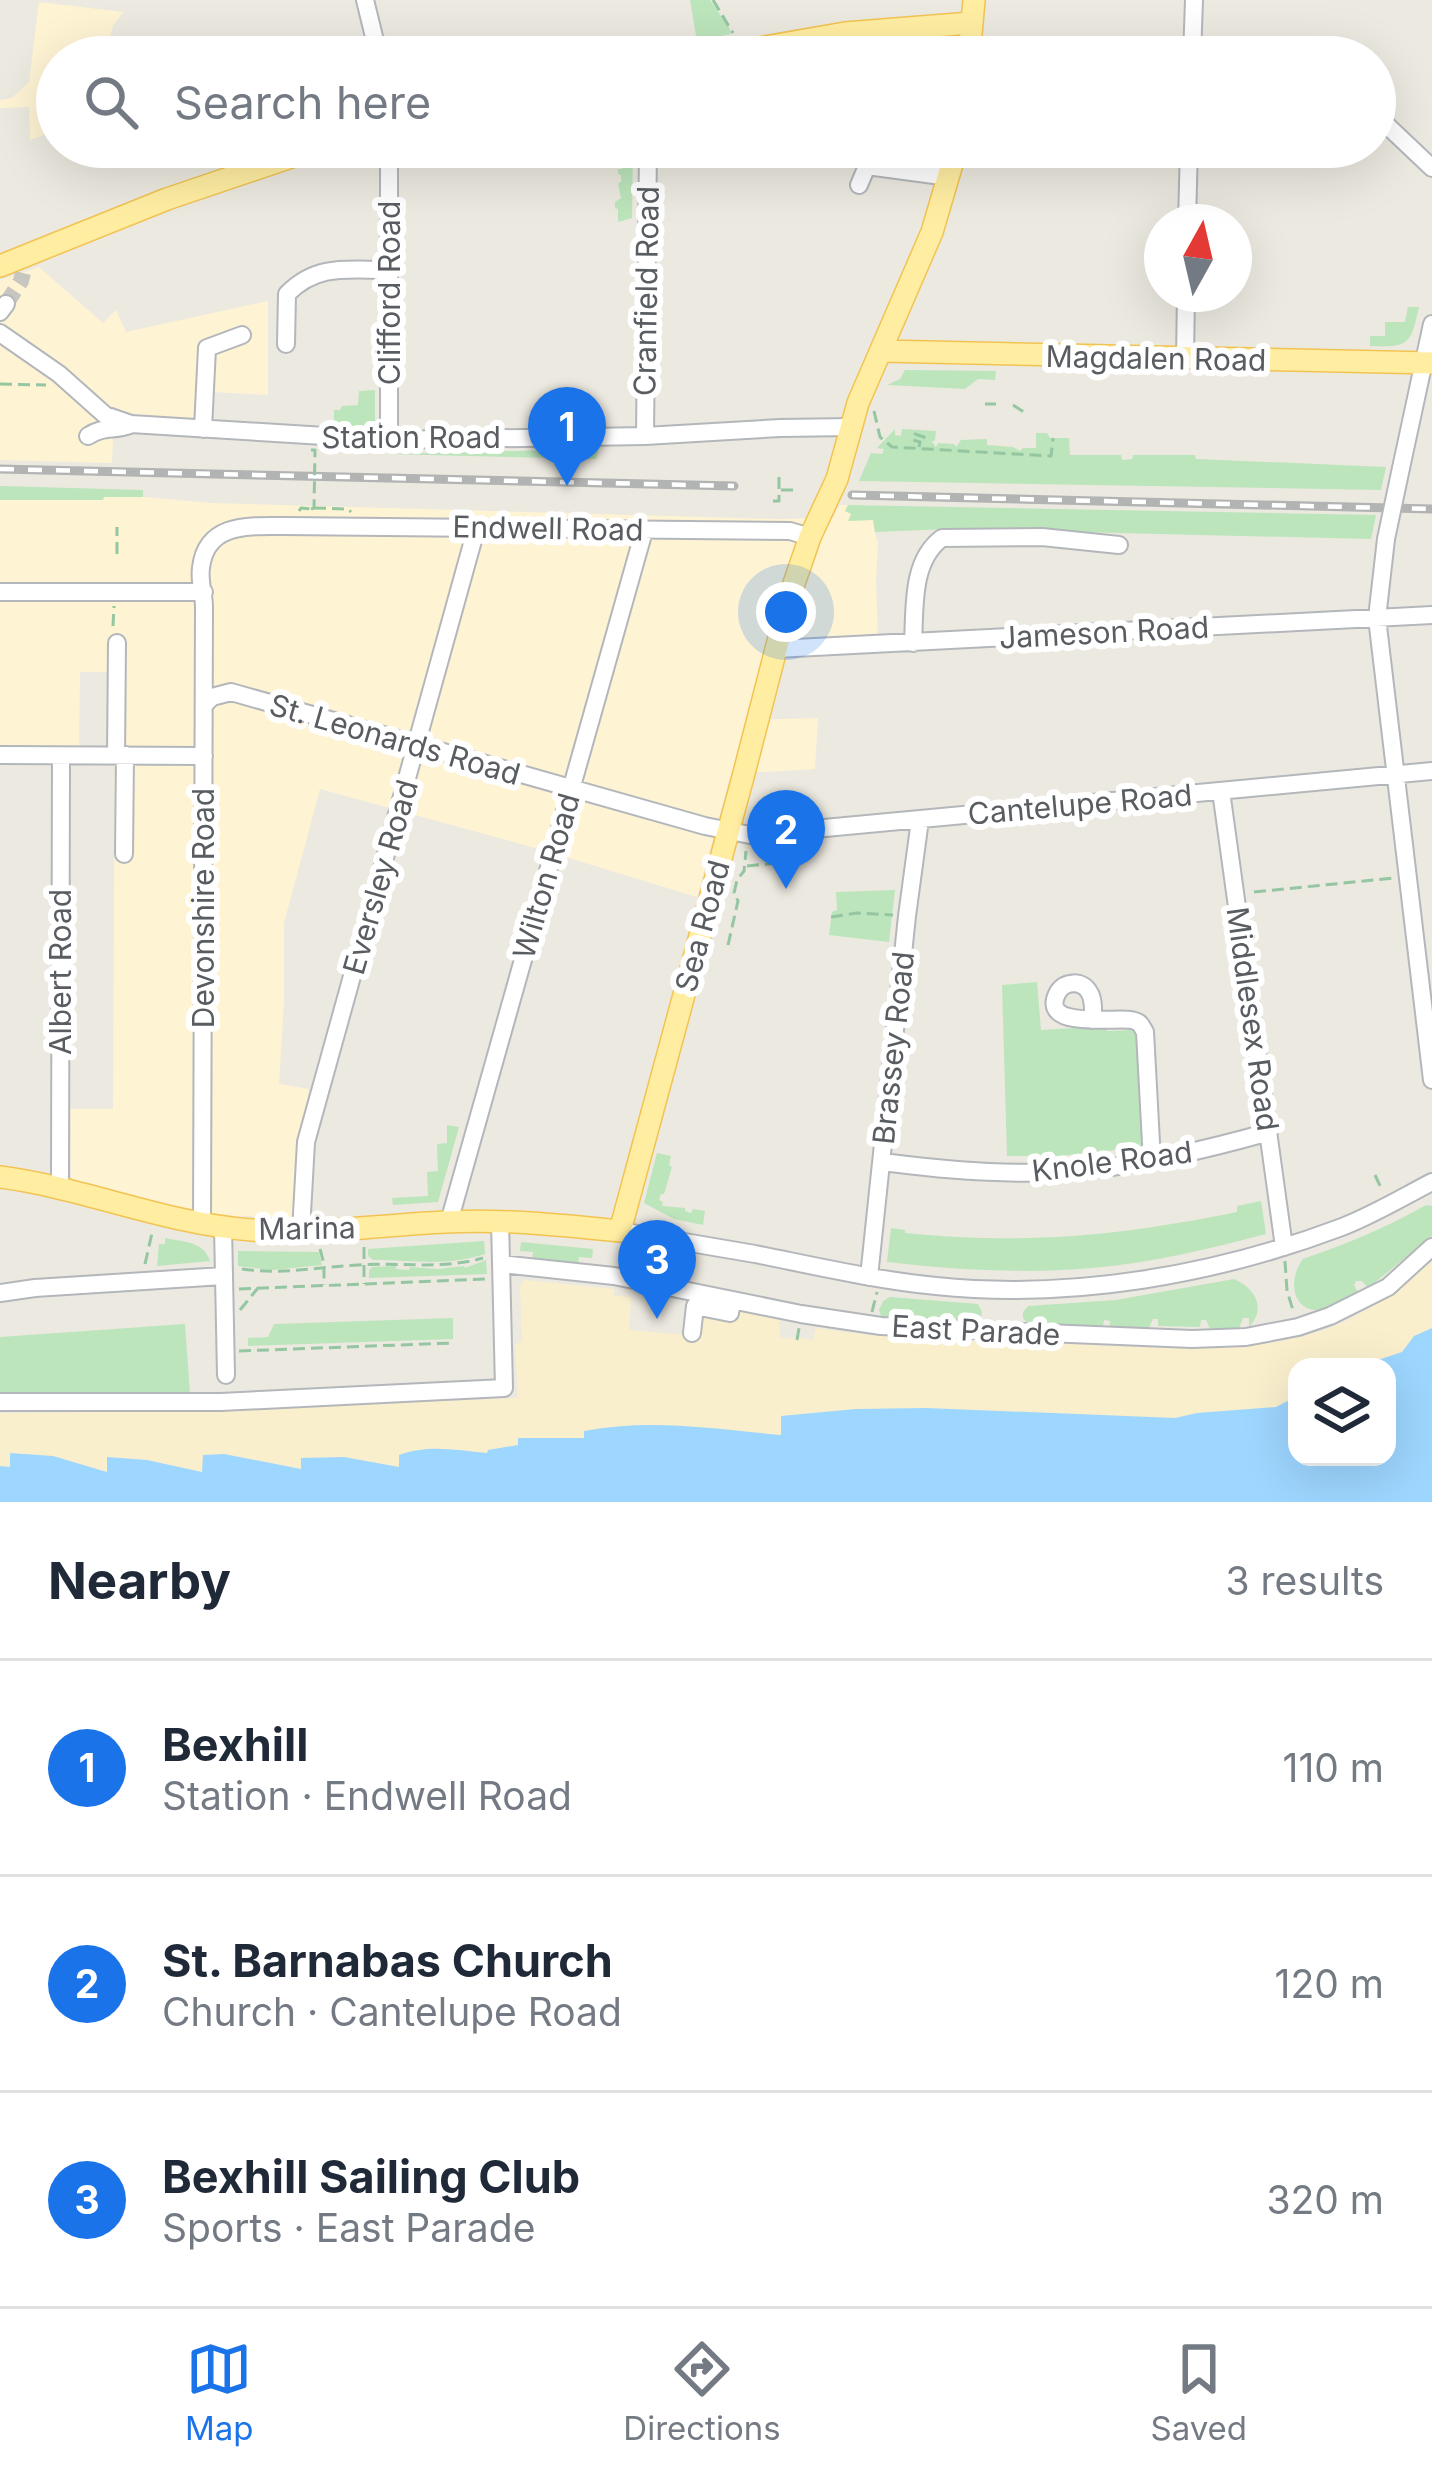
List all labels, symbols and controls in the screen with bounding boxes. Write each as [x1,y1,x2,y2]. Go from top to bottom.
search box [36,36,1396,168]
icon: search [78,69,144,135]
text: Search here [174,75,431,130]
street label: Cranfield Road [626,186,666,396]
street label: Clifford Road [371,201,407,385]
north arrow [1144,204,1252,312]
street label: Magdalen Road [1045,338,1267,378]
pin: 1 [528,387,606,486]
street label: Station Road [321,419,501,455]
street label: Endwell Road [452,508,644,548]
your location [756,582,816,642]
street label: Jameson Road [998,609,1210,655]
street label: St. Leonards Road [266,686,524,792]
street label: Eversley Road [335,776,425,978]
street label: Cantelupe Road [966,776,1194,832]
street label: Devonshire Road [185,788,221,1028]
street label: Wilton Road [505,789,587,963]
pin: 2 [747,790,825,889]
street label: Sea Road [667,856,737,996]
street label: Albert Road [42,889,78,1055]
street label: Middlesex Road [1219,905,1287,1133]
street label: Brassey Road [865,950,921,1146]
street label: Knole Road [1030,1133,1194,1189]
street label: Marina [258,1209,356,1247]
pin: 3 [618,1220,696,1319]
street label: East Parade [891,1308,1061,1352]
map controls [1288,1358,1396,1466]
button: layers [1288,1358,1396,1466]
text: Nearby [48,1550,231,1611]
text: 3 results [1226,1557,1384,1604]
text: Bexhill [162,1717,308,1772]
text: 1 [79,1744,95,1791]
text: 110 m [1283,1744,1384,1791]
text: Station · Endwell Road [162,1772,572,1819]
text: St. Barnabas Church [162,1933,613,1988]
text: 2 [75,1960,99,2007]
text: 120 m [1275,1960,1384,2007]
text: Church · Cantelupe Road [162,1988,622,2035]
text: Bexhill Sailing Club [162,2149,580,2204]
text: 3 [74,2176,100,2223]
text: 320 m [1266,2176,1384,2223]
text: Sports · East Parade [162,2204,535,2251]
tab: Map [185,2336,253,2448]
tab: Directions [623,2336,781,2448]
tab: Saved [1150,2336,1247,2448]

